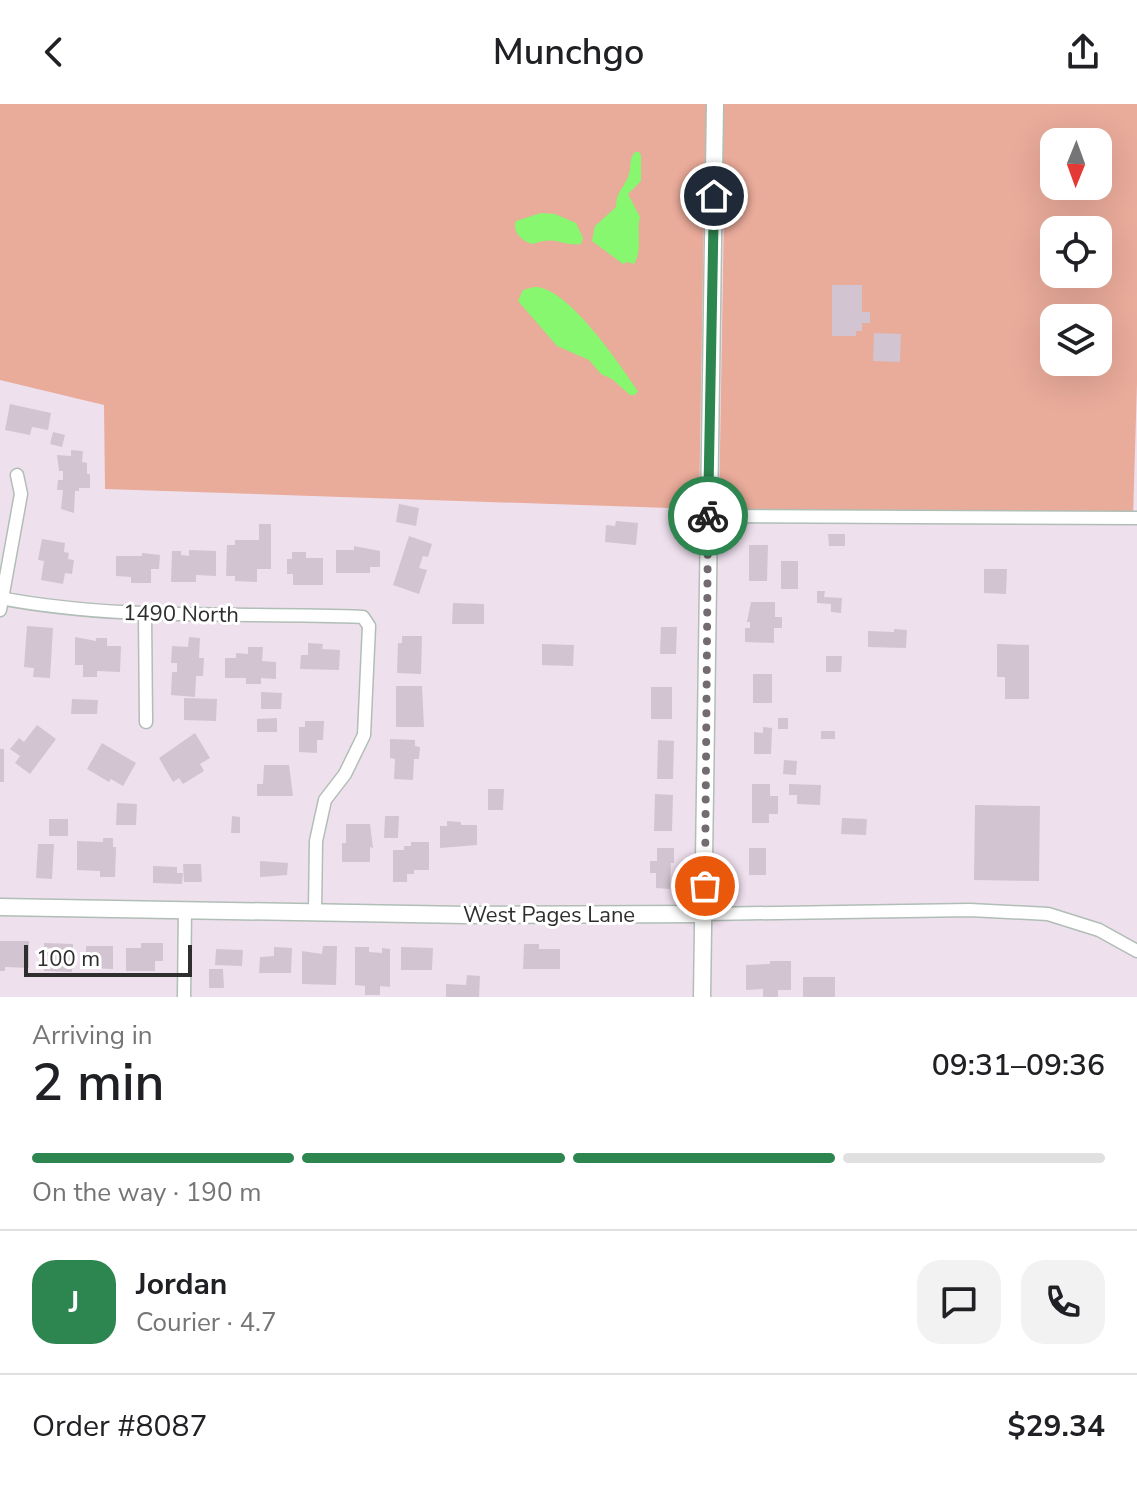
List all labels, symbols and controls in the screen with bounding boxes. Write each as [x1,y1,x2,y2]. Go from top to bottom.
text: Munchgo [493,28,644,77]
icon: back [32,30,76,74]
icon: share [1061,30,1105,74]
north arrow [1040,128,1112,200]
map controls [1040,128,1112,376]
pin [680,162,748,230]
icon: home [692,174,736,218]
button: locate [1040,216,1112,288]
button: layers [1040,304,1112,376]
courier [668,476,748,556]
icon: bike [686,494,730,538]
street label: 1490 North [123,598,239,630]
pin [671,852,739,920]
icon: bag [683,864,727,908]
street label: West Pages Lane [463,900,635,930]
scale bar [24,941,192,977]
text: 100 m [36,944,100,974]
text: Arriving in [32,1018,153,1053]
text: 09:31–09:36 [932,1045,1105,1086]
text: 2 min [32,1047,165,1118]
text: On the way · 190 m [32,1175,261,1210]
button: chat [917,1260,1001,1344]
button: phone [1021,1260,1105,1344]
text: Jordan [136,1264,227,1305]
text: J [69,1282,79,1323]
text: Courier · 4.7 [136,1305,277,1340]
text: Order #8087 [32,1406,207,1447]
text: $29.34 [1008,1406,1105,1447]

